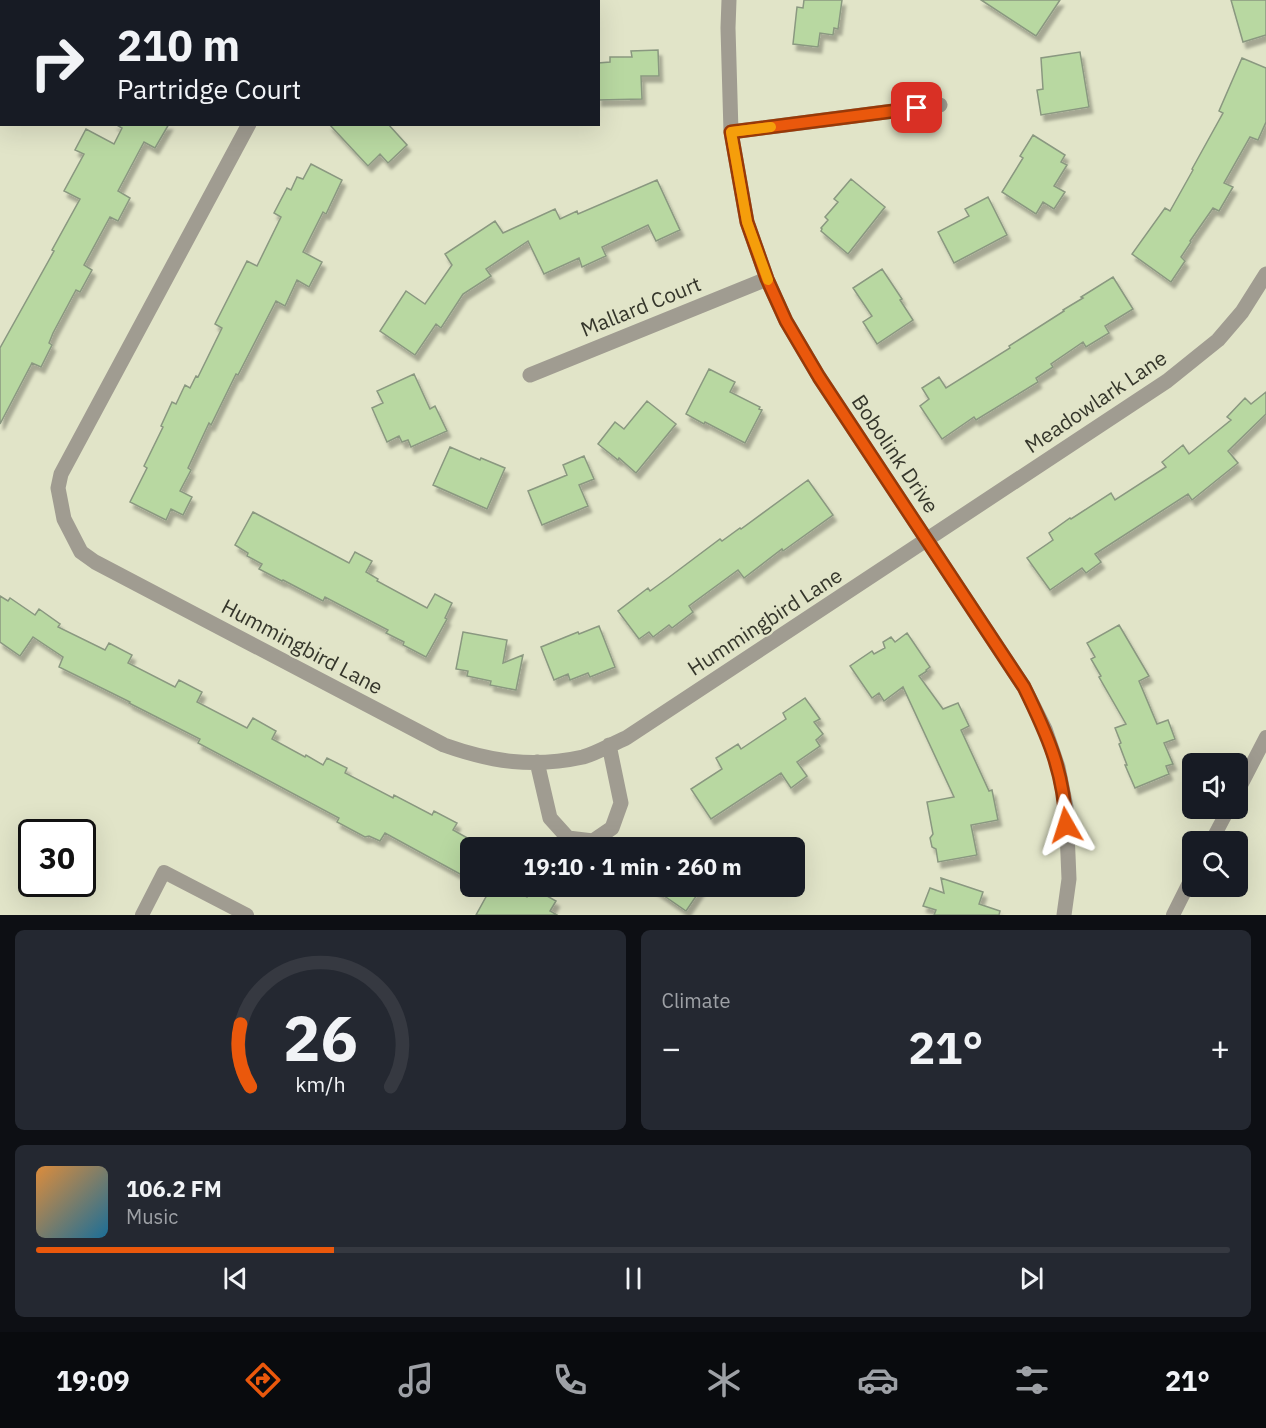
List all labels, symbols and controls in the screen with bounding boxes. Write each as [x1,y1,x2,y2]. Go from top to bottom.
text: 210 m [117,18,240,73]
icon: right [18,24,96,102]
text: Partridge Court [117,71,301,106]
pin [891,82,942,133]
icon: arrive [900,91,933,124]
street label: Mallard Court [576,269,705,343]
street label: Meadowlark Lane [1019,343,1172,459]
street label: Bobolink Drive [846,389,946,518]
street label: Hummingbird Lane [682,561,847,682]
street label: Hummingbird Lane [217,592,388,701]
map controls [1182,753,1248,897]
button: sound [1182,753,1248,819]
position arrow [1034,793,1098,857]
speed limit sign: 30 [18,819,96,897]
button: search [1182,831,1248,897]
text: 19:10 · 1 min · 260 m [523,852,742,881]
text: Climate [662,987,730,1014]
text: 26 [283,997,358,1078]
text: 21° [908,1018,983,1076]
text: − [662,1026,681,1069]
text: + [1210,1026,1230,1069]
text: km/h [295,1070,345,1098]
text: 106.2 FM [126,1174,222,1203]
text: Music [126,1203,178,1230]
icon: previous [219,1262,252,1295]
icon: pause [617,1262,650,1295]
icon: next [1015,1262,1048,1295]
icon: directions [242,1359,284,1401]
icon: music [395,1359,437,1401]
icon: phone [549,1359,591,1401]
icon: climate [703,1359,745,1401]
icon: car [857,1359,899,1401]
icon: filters [1011,1359,1053,1401]
text: 19:09 [56,1363,130,1398]
text: 21° [1165,1363,1210,1398]

